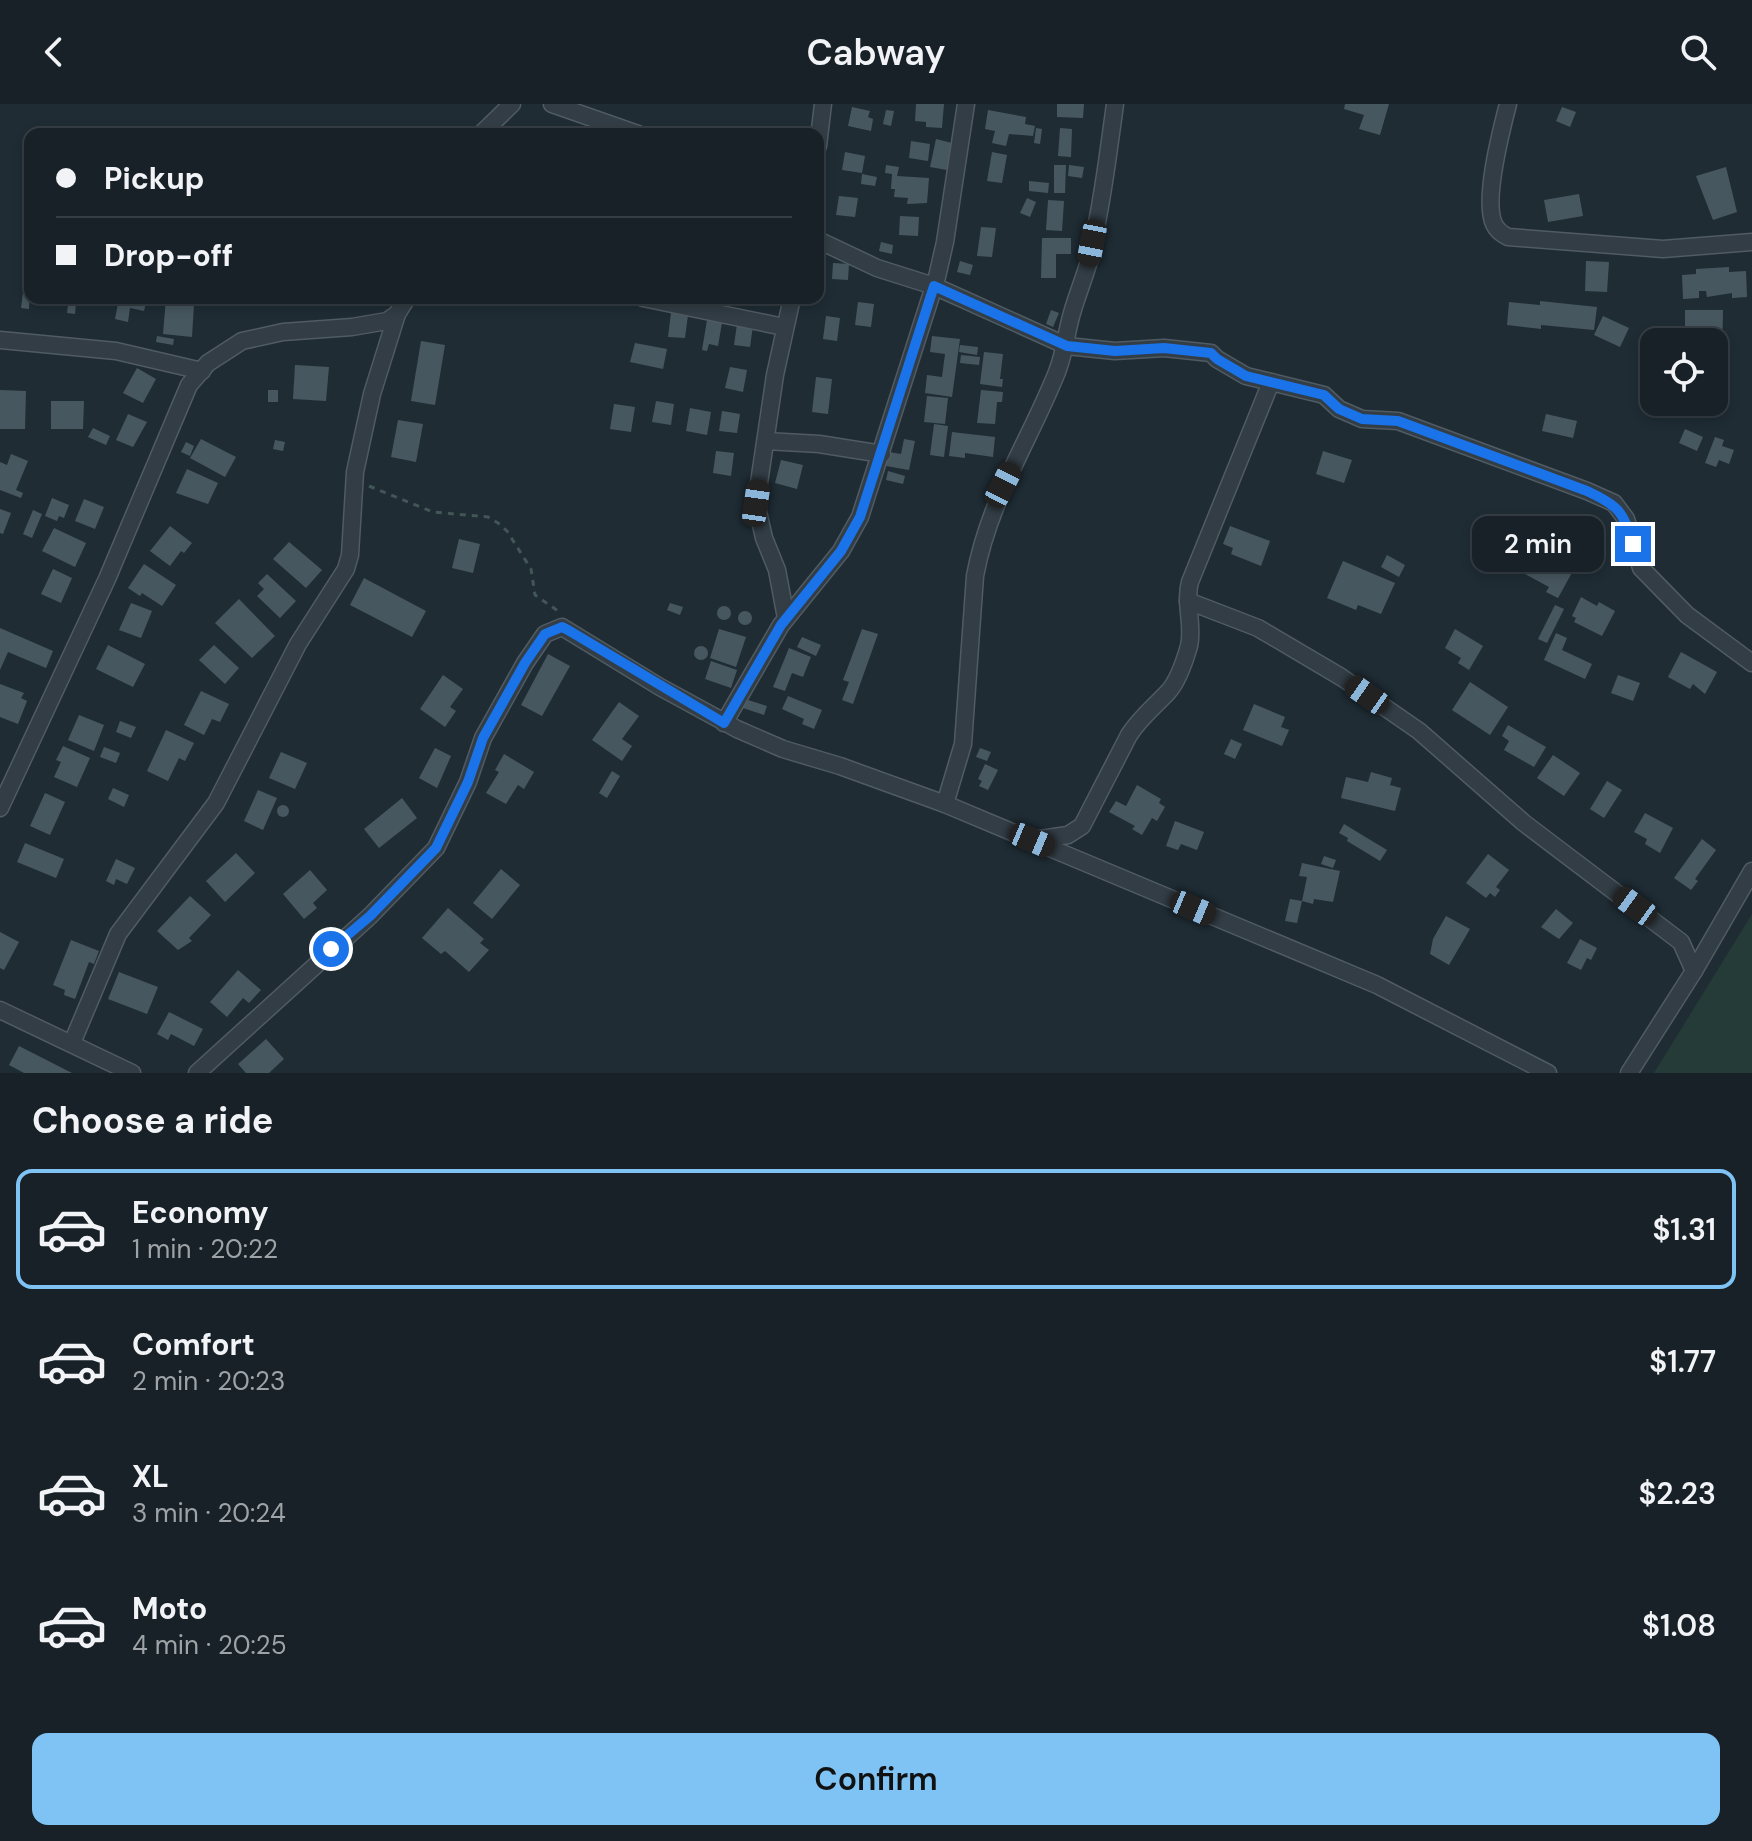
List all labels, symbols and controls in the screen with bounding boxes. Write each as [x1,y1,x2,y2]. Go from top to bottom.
text: Cabway [807,29,945,76]
icon: back [32,30,76,74]
icon: search [1676,30,1720,74]
text: Pickup [104,159,204,198]
car [1076,217,1108,269]
text: Drop-off [104,236,233,275]
map controls [1640,328,1728,416]
button: locate [1640,328,1728,416]
car [981,458,1025,512]
car [741,478,771,528]
callout: 2 min [1473,516,1605,572]
route end [1615,526,1651,562]
text: 2 min [1504,527,1572,561]
car [1340,671,1394,719]
car [1005,820,1059,860]
car [1609,882,1661,930]
car [1166,888,1220,928]
route start [313,931,349,967]
text: Choose a ride [32,1097,273,1144]
icon: car [36,1193,108,1265]
text: Economy [132,1193,269,1232]
text: $1.31 [1652,1210,1716,1249]
text: 1 min · 20:22 [132,1232,278,1266]
icon: car [36,1325,108,1397]
text: Comfort [132,1325,255,1364]
text: $1.77 [1649,1342,1716,1381]
text: 2 min · 20:23 [132,1364,285,1398]
icon: car [36,1457,108,1529]
text: XL [132,1457,169,1496]
text: $2.23 [1638,1474,1716,1513]
text: 3 min · 20:24 [132,1496,286,1530]
icon: car [36,1589,108,1661]
text: Moto [132,1589,207,1628]
text: $1.08 [1642,1606,1716,1645]
text: 4 min · 20:25 [132,1628,287,1662]
button: Confirm [32,1733,1720,1825]

